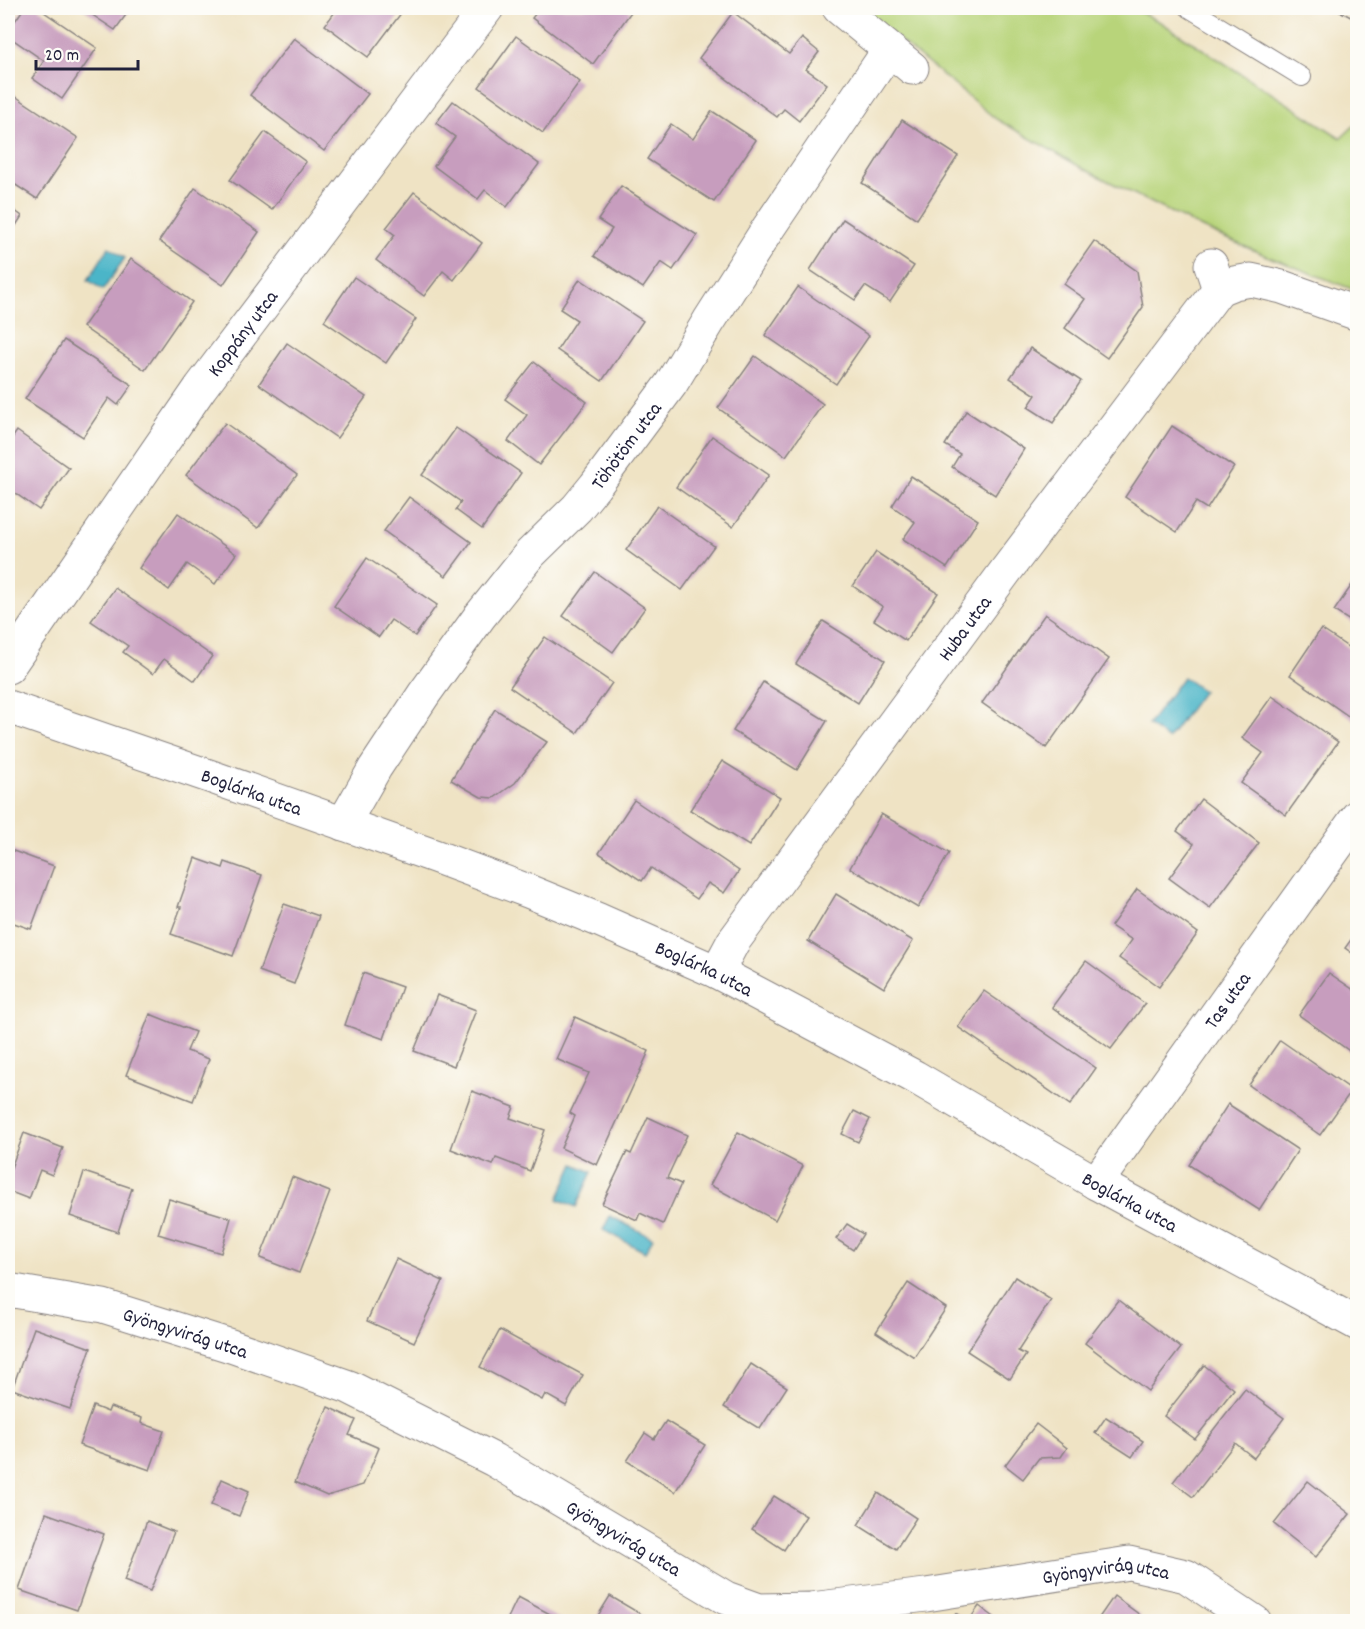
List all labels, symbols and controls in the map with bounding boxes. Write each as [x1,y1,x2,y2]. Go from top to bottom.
scale bar [36,33,138,71]
text: 20 m [45,44,79,69]
street label: Koppány utca [202,285,287,384]
street label: Töhötöm utca [586,397,670,497]
street label: Huba utca [933,591,1000,668]
street label: Boglárka utca [197,763,306,825]
street label: Boglárka utca [650,935,757,1006]
street label: Tas utca [1199,967,1259,1036]
street label: Boglárka utca [1076,1167,1182,1242]
street label: Gyöngyvirág utca [119,1302,252,1368]
street label: Gyöngyvirág utca [560,1495,686,1585]
street label: Gyöngyvirág utca [1040,1552,1173,1593]

